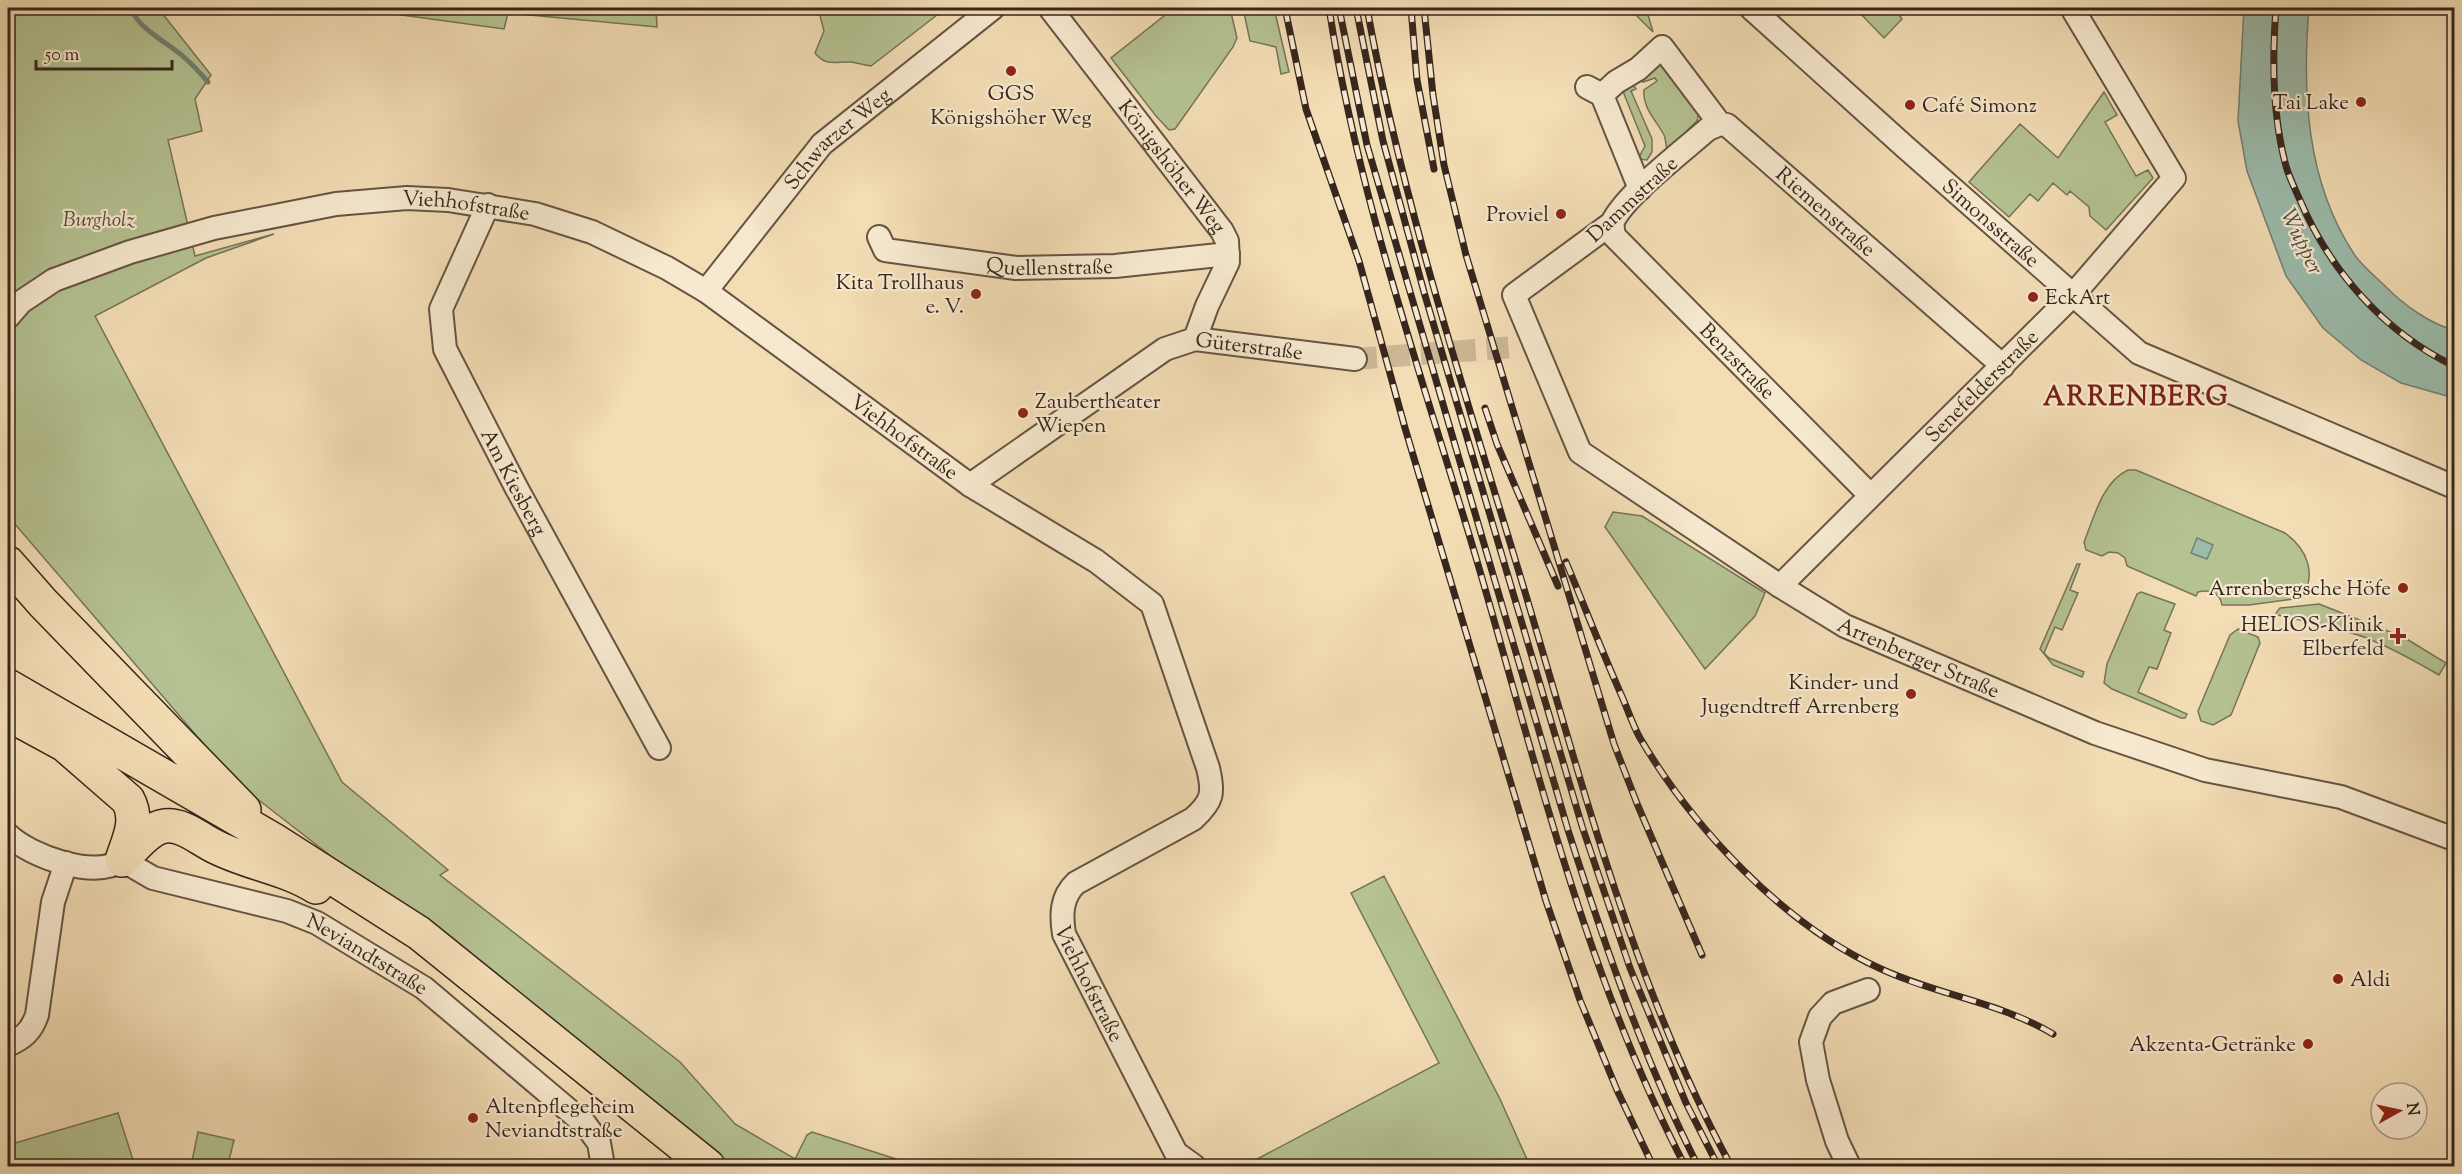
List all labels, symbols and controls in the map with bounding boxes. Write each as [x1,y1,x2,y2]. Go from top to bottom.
scale bar [36,33,172,71]
text: 50 m [44,43,80,69]
marker: GGS Königshöher Weg [1004,64,1018,78]
place label: GGS Königshöher Weg [930,80,1092,134]
street label: Schwarzer Weg [778,82,898,197]
place label: Tai Lake [2273,89,2349,119]
place label: Café Simonz [1922,92,2037,122]
street label: Königshöher Weg [1109,94,1232,241]
marker: Tai Lake [2354,95,2368,109]
marker: Café Simonz [1903,98,1917,112]
street label: Dammstraße [1581,150,1686,251]
street label: Riemenstraße [1768,161,1881,265]
street label: Simonsstraße [1934,173,2045,276]
street label: Viehhofstraße [402,185,532,230]
place label: Proviel [1486,201,1549,231]
water label: Wupper [2271,204,2330,281]
park label: Burgholz [63,206,136,236]
marker: Proviel [1554,207,1568,221]
street label: Quellenstraße [984,251,1113,285]
place label: Kita Trollhaus e. V. [836,269,964,323]
place label: EckArt [2045,284,2110,314]
marker: Kita Trollhaus e. V. [969,287,983,301]
marker: EckArt [2026,290,2040,304]
street label: Benzstraße [1691,317,1781,408]
street label: Senefelderstraße [1919,324,2047,451]
street label: Güterstraße [1193,326,1304,369]
district label: ARRENBERG [2043,379,2229,418]
street label: Viehhofstraße [843,388,964,488]
place label: Zaubertheater Wiepen [1035,388,1161,442]
marker: Zaubertheater Wiepen [1016,406,1030,420]
street label: Am Kiesberg [472,424,553,542]
place label: Arrenbergsche Höfe [2209,575,2391,605]
marker: Arrenbergsche Höfe [2396,581,2410,595]
street label: Arrenberger Straße [1832,611,2004,707]
place label: HELIOS-Klinik Elberfeld [2241,611,2385,665]
marker: HELIOS-Klinik Elberfeld [2389,627,2407,645]
place label: Kinder- und Jugendtreff Arrenberg [1700,669,1899,723]
marker: Kinder- und Jugendtreff Arrenberg [1904,687,1918,701]
street label: Neviandtstraße [301,907,433,1004]
street label: Viehhofstraße [1046,923,1130,1048]
place label: Aldi [2350,966,2391,996]
marker: Aldi [2331,972,2345,986]
place label: Akzenta-Getränke [2129,1031,2296,1061]
marker: Akzenta-Getränke [2301,1037,2315,1051]
north arrow [2369,1081,2429,1141]
place label: Altenpflegeheim Neviandtstraße [485,1093,635,1147]
text: N [2399,1101,2424,1117]
marker: Altenpflegeheim Neviandtstraße [466,1111,480,1125]

